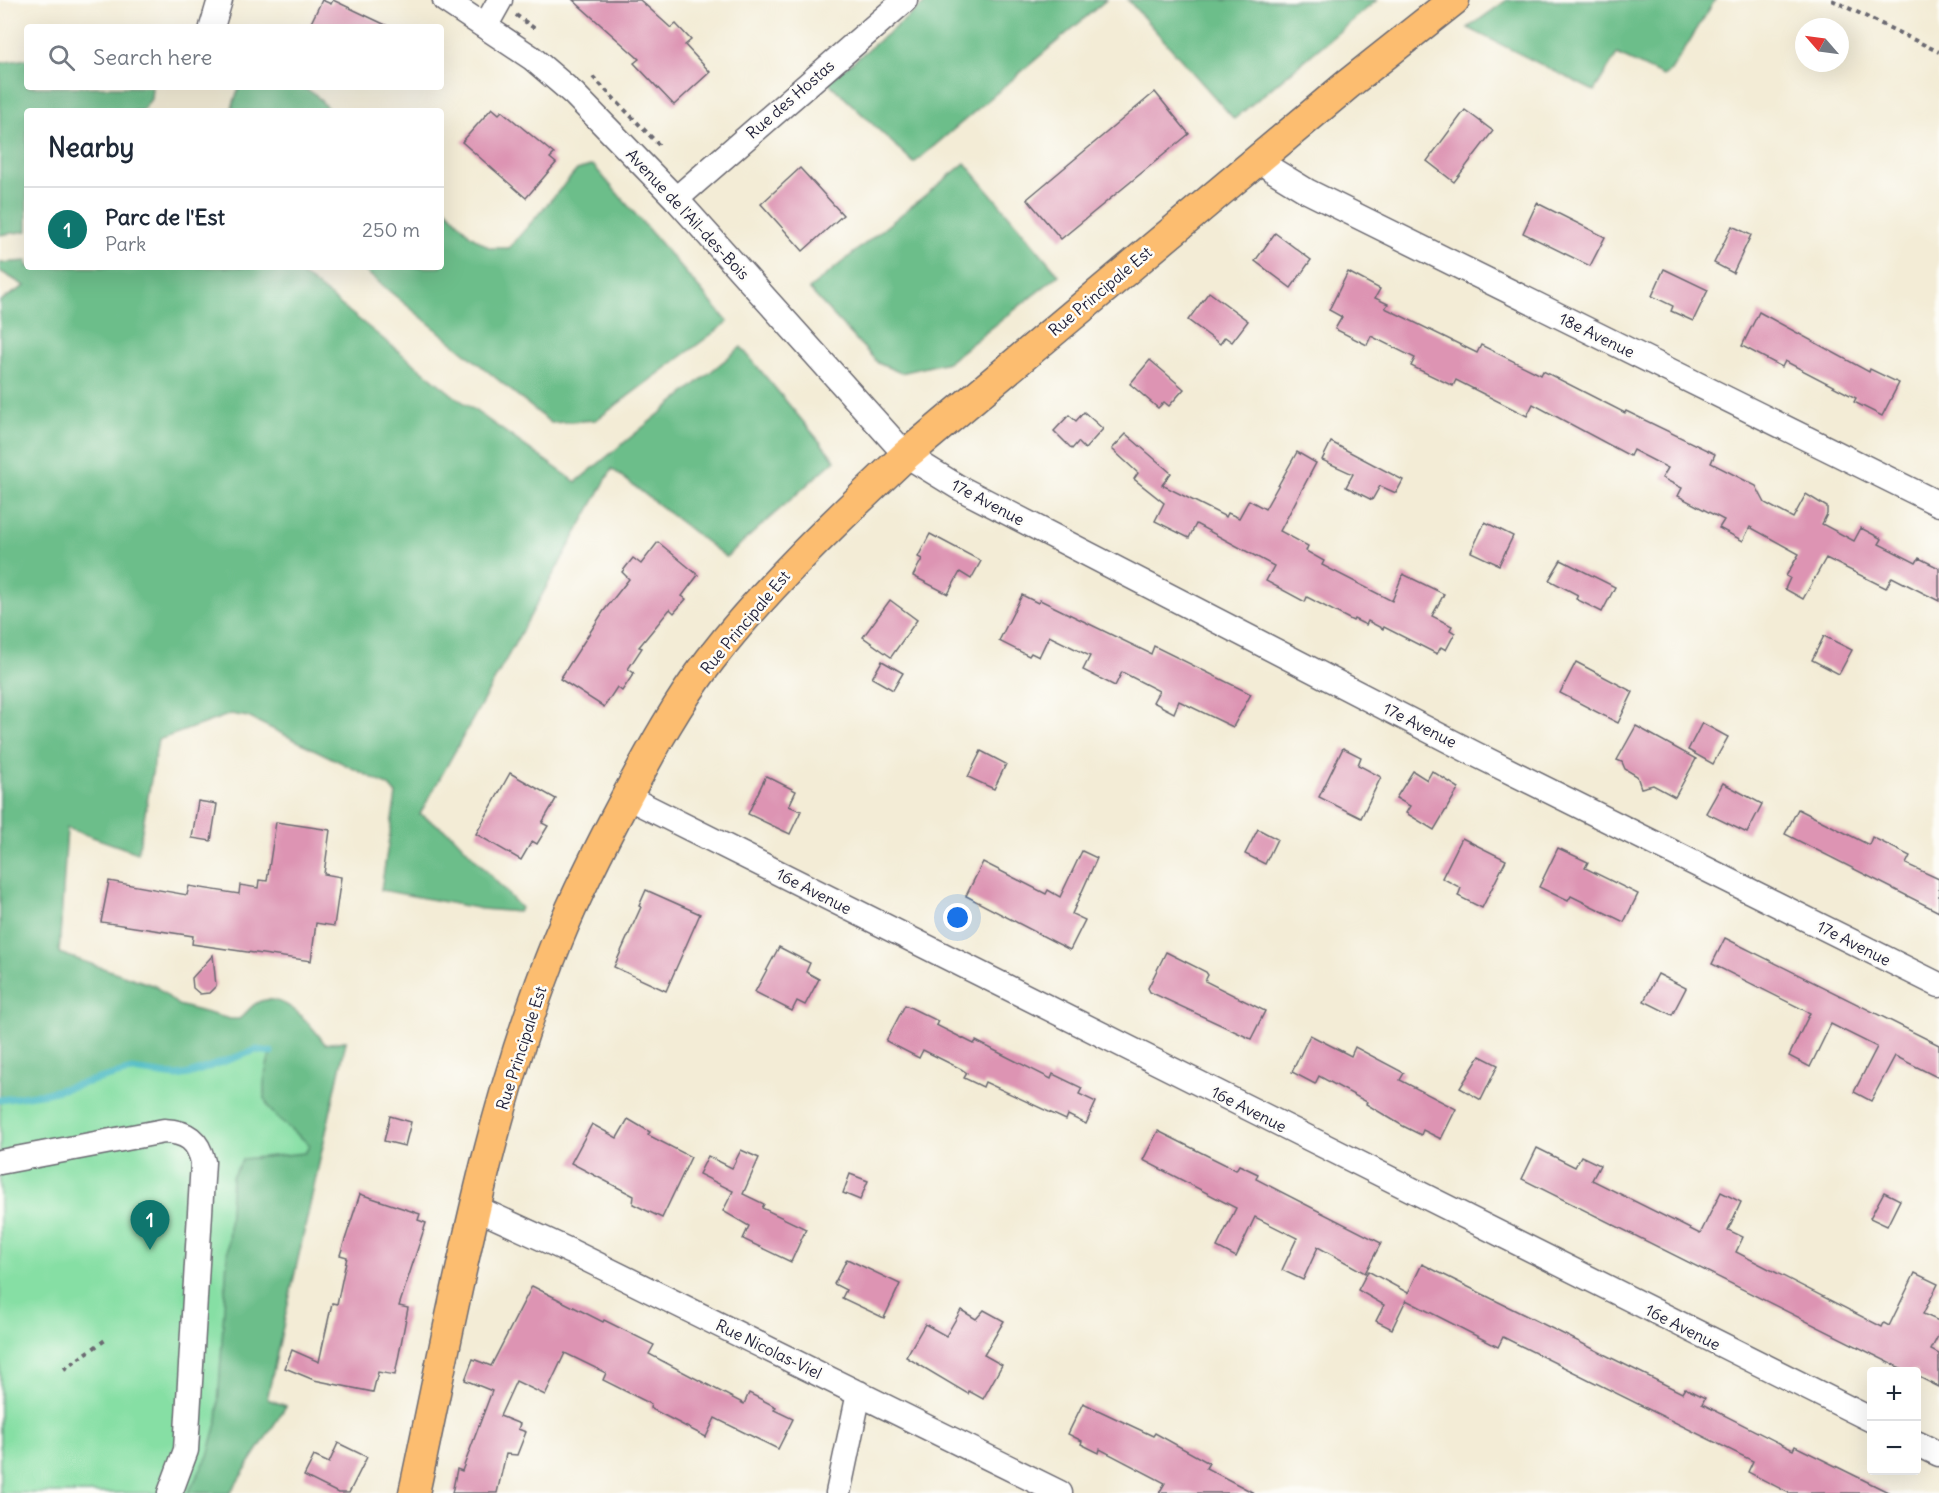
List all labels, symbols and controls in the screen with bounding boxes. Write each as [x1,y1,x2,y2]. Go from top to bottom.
north arrow [1795,18,1849,72]
search box [24,24,444,90]
icon: search [45,41,78,74]
text: Search here [93,43,212,71]
street label: Rue des Hostas [742,55,838,143]
text: Nearby [48,131,134,164]
street label: Avenue de l'Ail-des-Bois [622,144,754,284]
text: Parc de l'Est [105,203,225,231]
text: 1 [64,217,71,242]
text: 250 m [362,217,420,242]
text: Park [105,231,146,256]
street label: Rue Principale Est [1044,242,1156,340]
street label: 18e Avenue [1556,308,1638,362]
street label: 17e Avenue [948,474,1028,530]
street label: Rue Principale Est [696,566,794,678]
street label: 17e Avenue [1380,698,1460,752]
street label: 16e Avenue [773,864,855,918]
your location [943,903,972,932]
street label: 17e Avenue [1814,916,1894,970]
street label: Rue Principale Est [492,983,551,1112]
street label: 16e Avenue [1208,1082,1290,1136]
pin: 1 [130,1200,170,1250]
street label: 16e Avenue [1642,1300,1724,1354]
street label: Rue Nicolas-Viel [713,1315,825,1383]
map controls [1867,1367,1921,1475]
button: + [1867,1367,1921,1421]
button: − [1867,1421,1921,1475]

